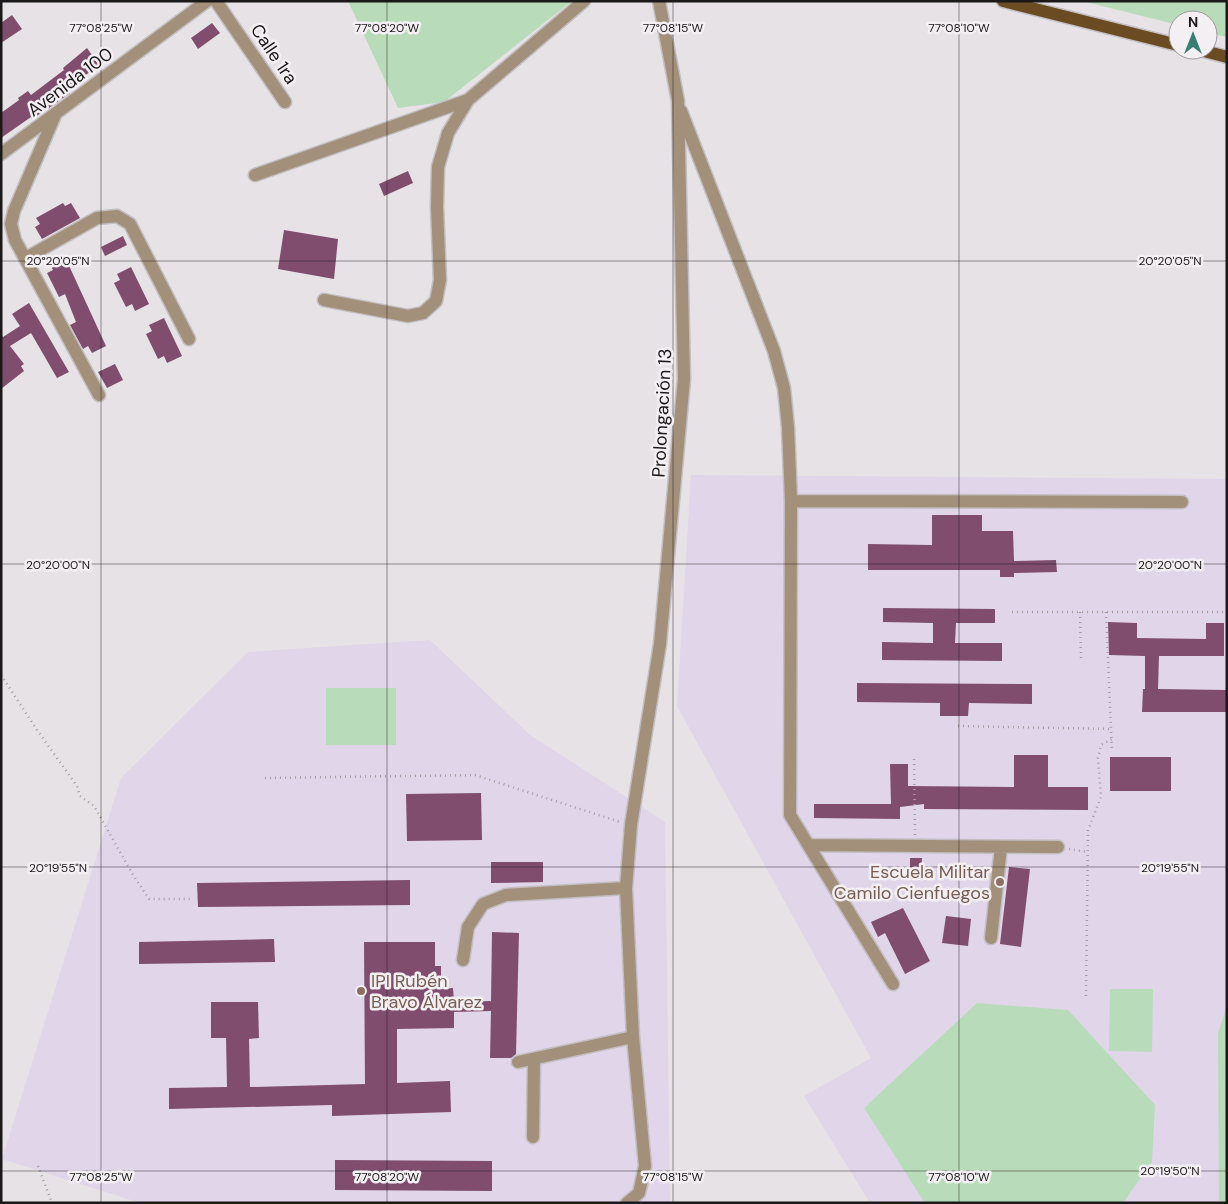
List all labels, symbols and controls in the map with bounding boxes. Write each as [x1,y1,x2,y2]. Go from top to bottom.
north arrow [1168,10,1218,60]
text: N [1188,13,1198,31]
street label: Calle 1ra [245,19,303,89]
text: 77°08'25"W [69,20,133,36]
text: 77°08'20"W [355,20,420,36]
text: 77°08'15"W [643,20,704,36]
text: 77°08'10"W [928,20,990,36]
street label: Avenida 100 [22,42,118,122]
text: 20°20'05"N [26,253,90,269]
text: 20°20'05"N [1138,253,1202,269]
street label: Prolongación 13 [647,348,677,478]
text: 20°20'00"N [26,557,90,573]
text: 20°20'00"N [1138,557,1202,573]
text: 20°19'55"N [29,860,87,876]
place label: Escuela Militar Camilo Cienfuegos [834,860,990,905]
text: 20°19'55"N [1141,860,1199,876]
marker: Escuela Militar Camilo Cienfuegos [994,876,1006,888]
place label: IPI Rubén Bravo Álvarez [371,969,482,1014]
marker: IPI Rubén Bravo Álvarez [355,985,367,997]
text: 20°19'50"N [1140,1163,1200,1179]
text: 77°08'25"W [69,1169,133,1185]
text: 77°08'20"W [355,1169,420,1185]
text: 77°08'15"W [643,1169,704,1185]
text: 77°08'10"W [928,1169,990,1185]

